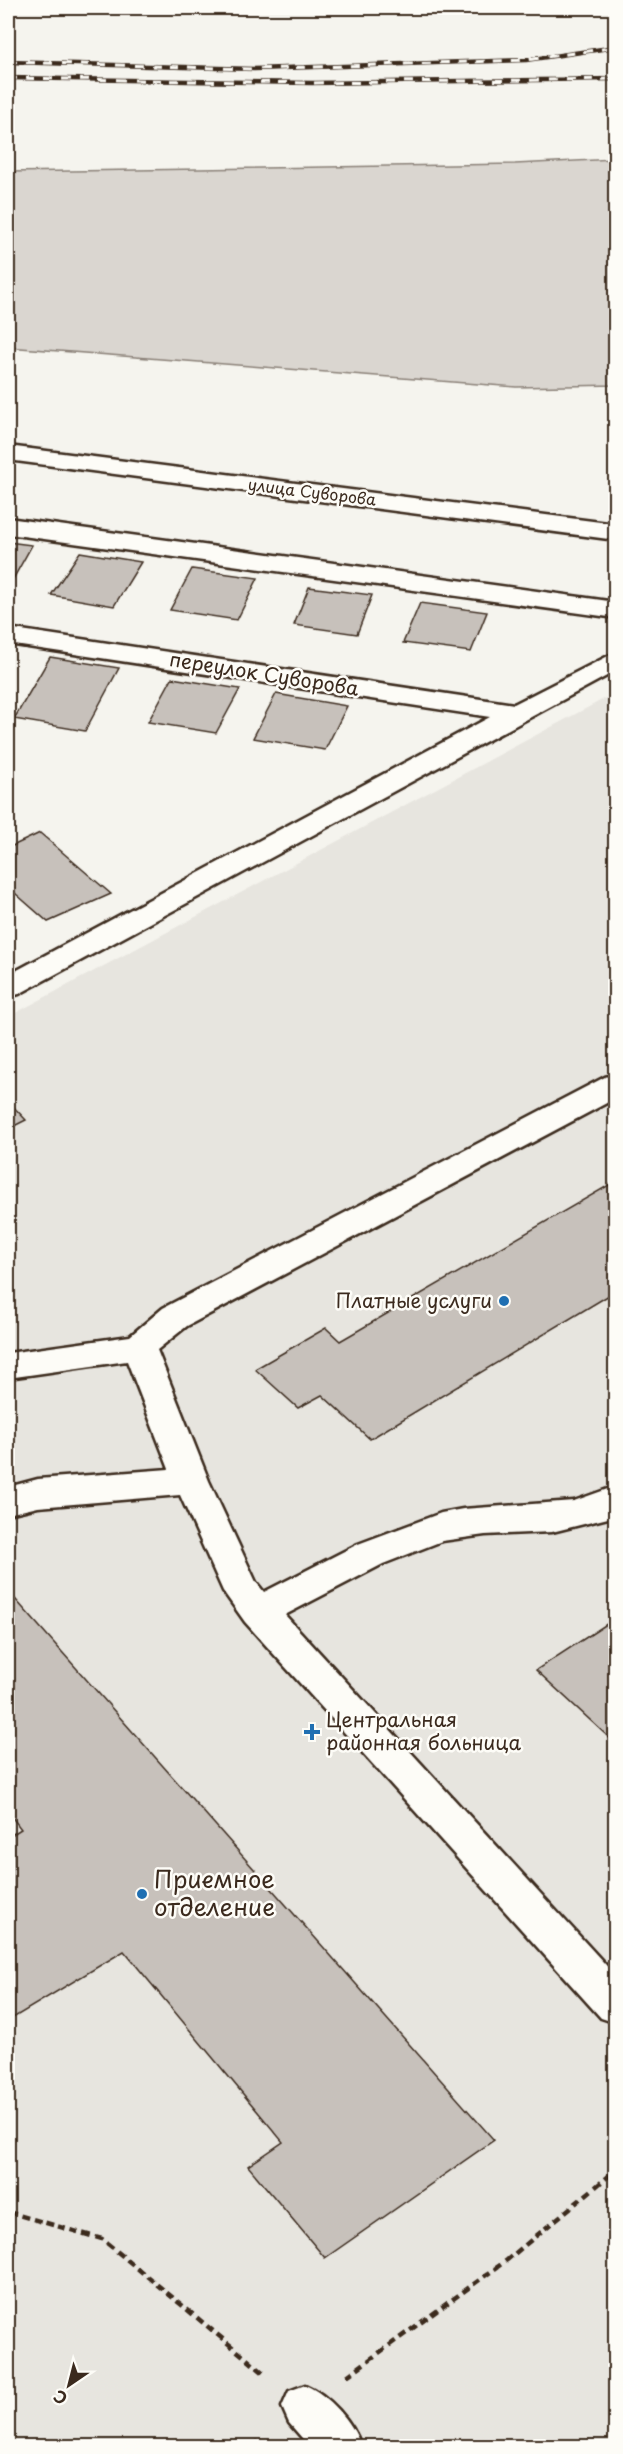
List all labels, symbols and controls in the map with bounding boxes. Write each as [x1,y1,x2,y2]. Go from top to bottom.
street label: улица Суворова [247,471,378,511]
street label: переулок Суворова [167,643,362,703]
place label: Платные услуги [336,1285,492,1315]
marker: Платные услуги [497,1294,511,1308]
place label: Центральная районная больница [326,1704,522,1757]
marker: Центральная районная больница [303,1723,321,1741]
place label: Приемное отделение [154,1860,275,1924]
marker: Приемное отделение [135,1887,149,1901]
north arrow [39,2355,99,2415]
text: С [48,2385,72,2411]

